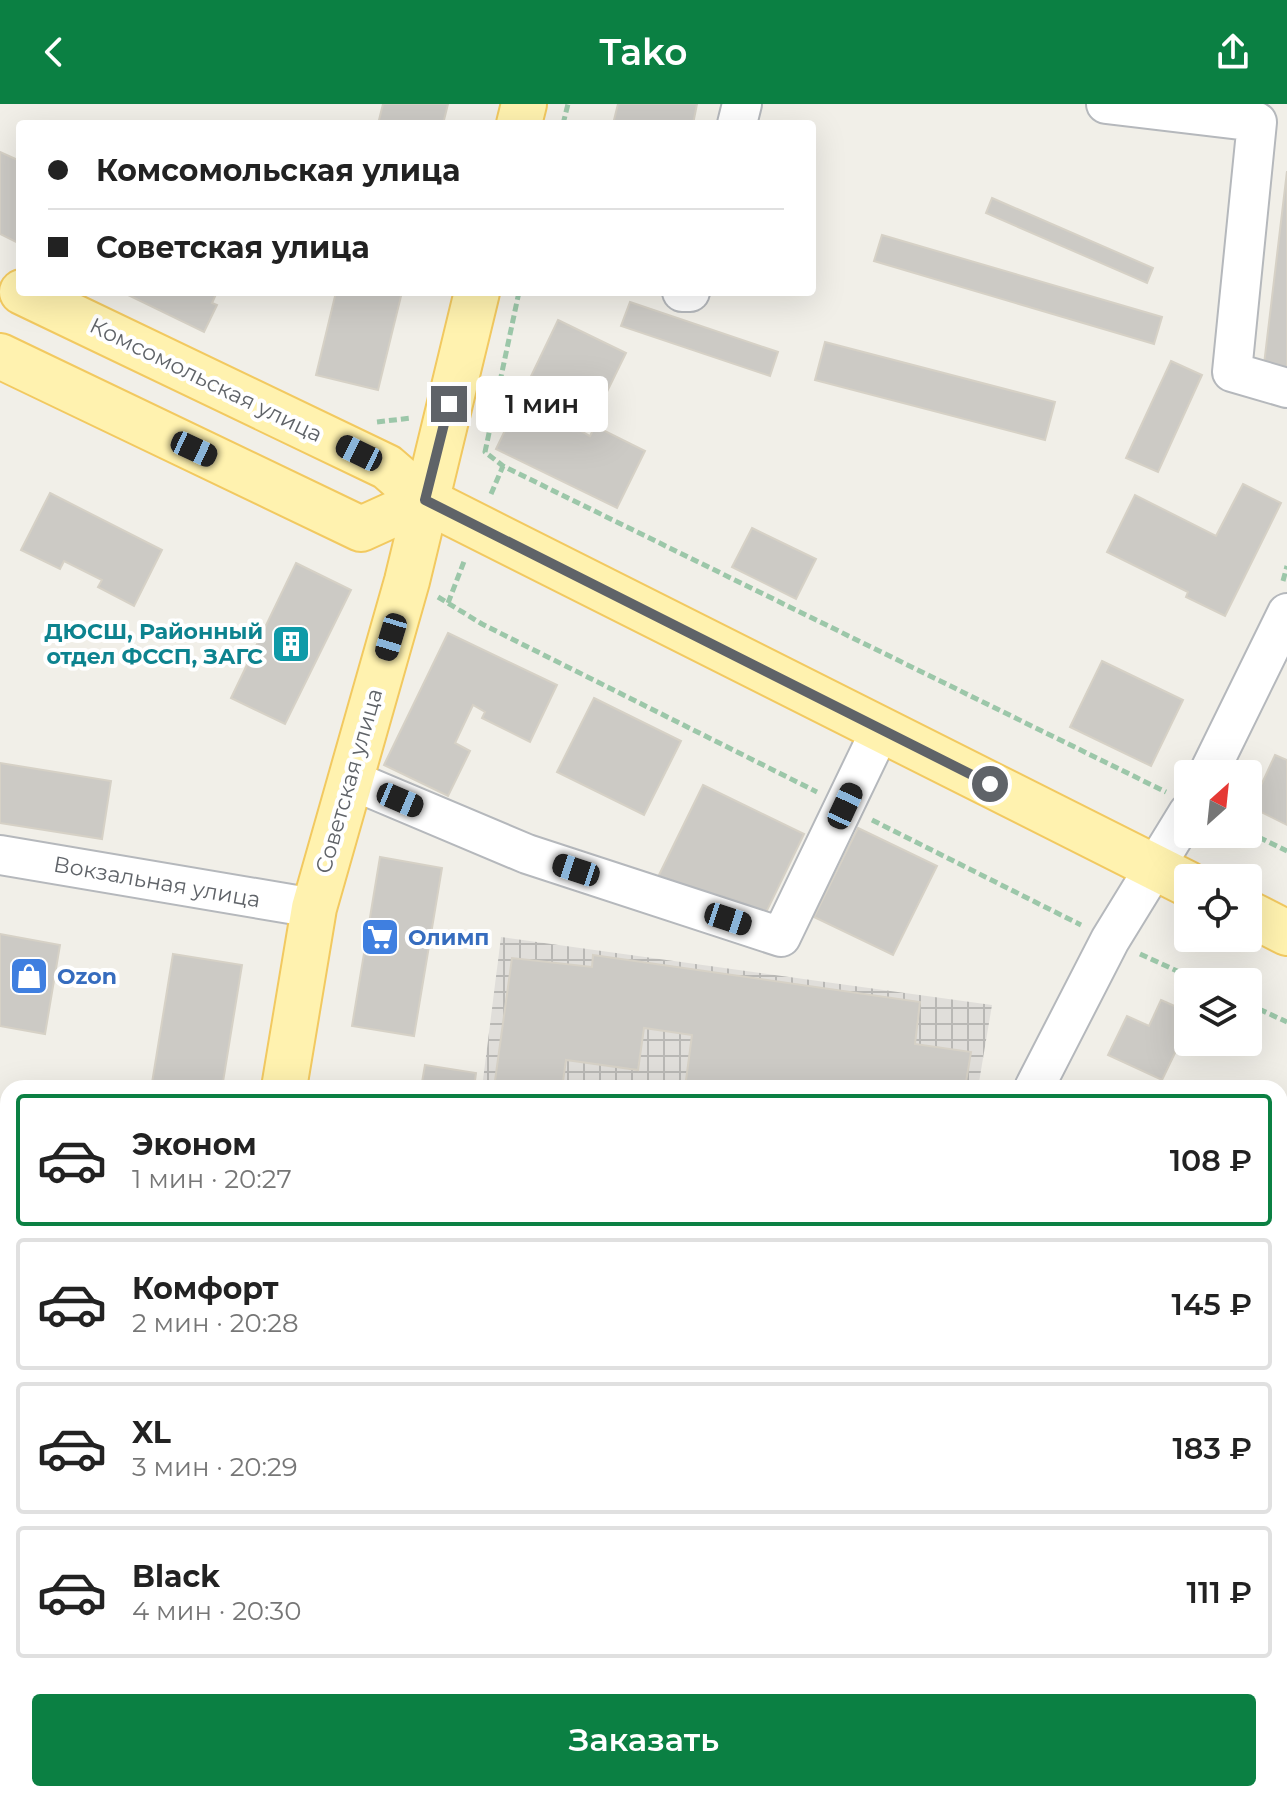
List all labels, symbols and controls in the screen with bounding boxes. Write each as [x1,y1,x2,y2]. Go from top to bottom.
icon: back [32,30,76,74]
text: Tako [600,30,687,74]
icon: share [1211,30,1255,74]
text: Комсомольская улица [96,152,460,189]
text: Советская улица [96,229,370,266]
street label: Комсомольская улица [85,312,327,448]
callout: 1 мин [477,376,609,432]
route end [431,386,467,422]
text: 1 мин [505,388,579,420]
car [167,428,221,470]
car [332,432,386,474]
car [373,611,409,663]
place label: ДЮСШ, Районный отдел ФССП, ЗАГС [44,618,263,670]
building icon: ДЮСШ, Районный отдел ФССП, ЗАГС [270,623,312,665]
street label: Советская улица [310,685,388,877]
north arrow [1174,760,1262,848]
map controls [1174,760,1262,1056]
route start [972,766,1008,802]
car [824,779,866,833]
car [373,780,427,820]
street label: Вокзальная улица [51,851,263,913]
car [549,851,603,889]
button: locate [1174,864,1262,952]
car [701,900,755,938]
supermarket icon: Олимп [359,916,401,958]
place label: Олимп [408,924,489,951]
shop icon: Ozon [8,955,50,997]
place label: Ozon [57,963,117,990]
button: layers [1174,968,1262,1056]
icon: car [36,1124,108,1196]
text: Эконом [132,1126,257,1163]
text: 108 ₽ [1170,1142,1252,1179]
text: 1 мин · 20:27 [132,1163,292,1195]
icon: car [36,1268,108,1340]
text: Комфорт [132,1270,279,1307]
text: 145 ₽ [1172,1286,1252,1323]
text: 2 мин · 20:28 [132,1307,299,1339]
icon: car [36,1412,108,1484]
text: XL [132,1414,171,1451]
text: 183 ₽ [1172,1430,1252,1467]
text: 3 мин · 20:29 [132,1451,298,1483]
icon: car [36,1556,108,1628]
text: Black [132,1558,220,1595]
text: 111 ₽ [1187,1574,1252,1611]
text: 4 мин · 20:30 [132,1595,301,1627]
button: Заказать [32,1694,1256,1786]

